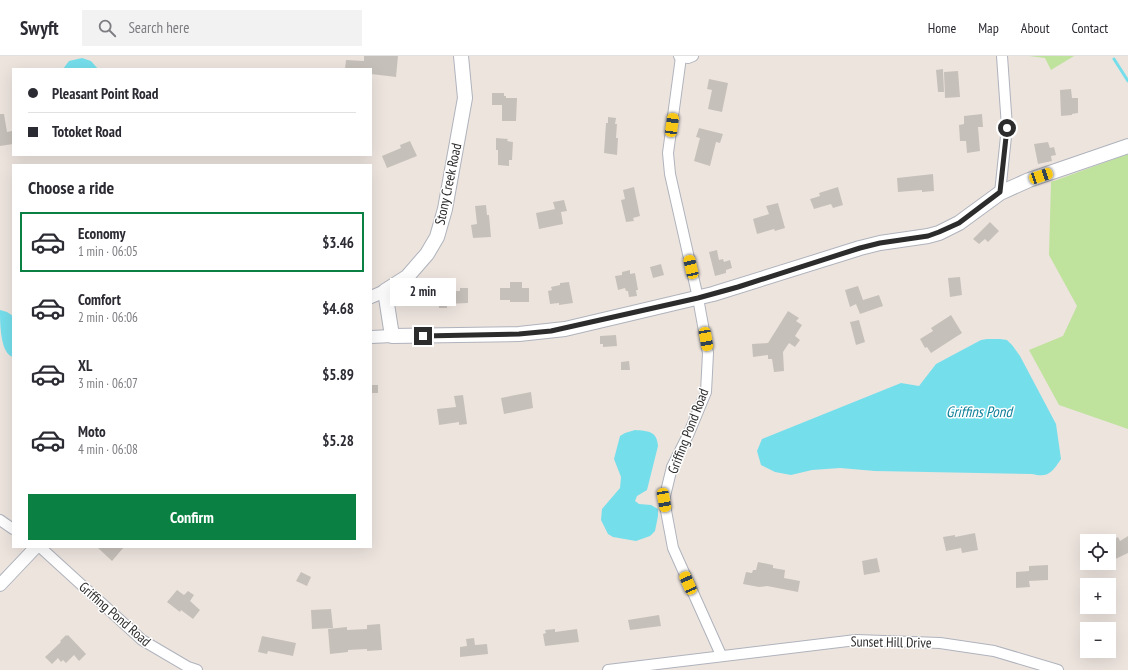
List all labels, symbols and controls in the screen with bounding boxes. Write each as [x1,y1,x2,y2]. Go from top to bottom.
search box [82,10,362,46]
text: Swyft [20,16,58,40]
icon: search [96,17,118,39]
text: Search here [128,18,189,37]
text: Home [928,19,956,37]
text: Map [978,19,999,37]
text: About [1021,19,1050,37]
text: Contact [1072,19,1108,37]
text: Pleasant Point Road [52,84,158,103]
car [664,112,680,138]
route start [998,119,1016,137]
text: Totoket Road [52,122,122,141]
street label: Stony Creek Road [431,141,465,227]
car [1028,167,1054,185]
text: Choose a ride [28,176,114,199]
icon: car [30,224,66,260]
text: Economy [78,224,126,243]
text: $3.46 [322,233,354,252]
text: 1 min · 06:05 [78,243,138,260]
car [682,254,700,280]
callout: 2 min [390,278,456,306]
text: 2 min [410,283,436,300]
icon: car [30,290,66,326]
text: Comfort [78,290,121,309]
text: $4.68 [322,299,354,318]
text: 2 min · 06:06 [78,309,138,326]
car [698,326,714,352]
route end [414,327,432,345]
icon: car [30,356,66,392]
text: XL [78,356,92,375]
text: $5.89 [322,365,354,384]
text: 3 min · 06:07 [78,375,138,392]
street label: Griffing Pond Road [664,386,712,476]
water label: Griffins Pond [946,402,1014,421]
icon: car [30,422,66,458]
text: Moto [78,422,106,441]
text: $5.28 [322,431,354,450]
text: 4 min · 06:08 [78,441,138,458]
car [656,487,672,513]
button: Confirm [28,494,356,540]
map controls [1080,534,1116,658]
button: locate [1080,534,1116,570]
car [678,570,698,596]
street label: Griffing Pond Road [75,578,155,650]
button: + [1080,578,1116,614]
button: − [1080,622,1116,658]
street label: Sunset Hill Drive [850,632,932,652]

